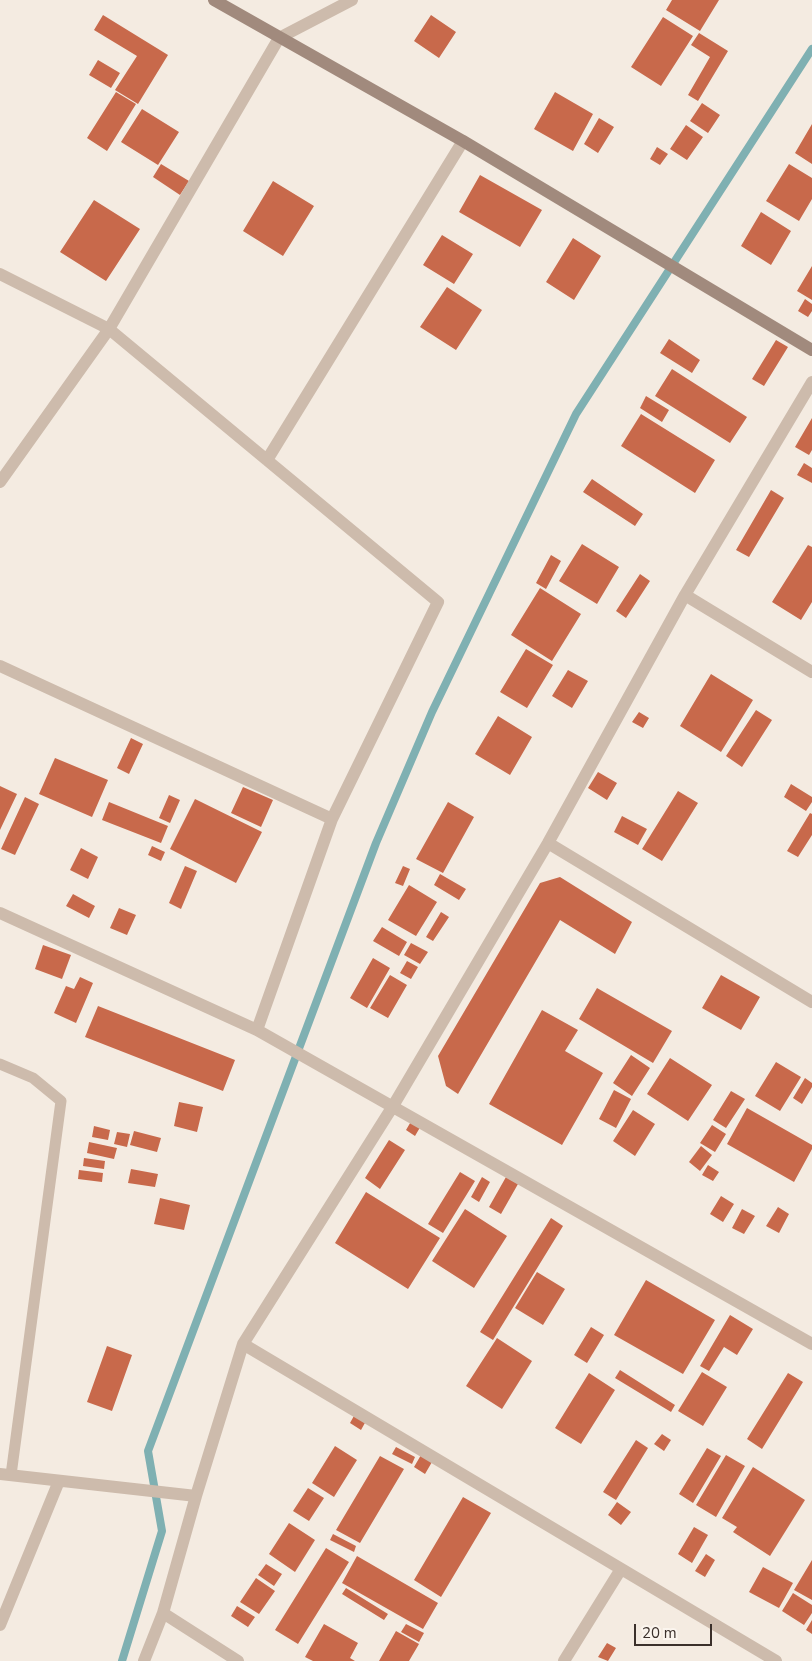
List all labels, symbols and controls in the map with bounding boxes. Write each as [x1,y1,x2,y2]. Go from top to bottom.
scale bar [637,1614,714,1646]
text: 20 m [642,1623,677,1643]

